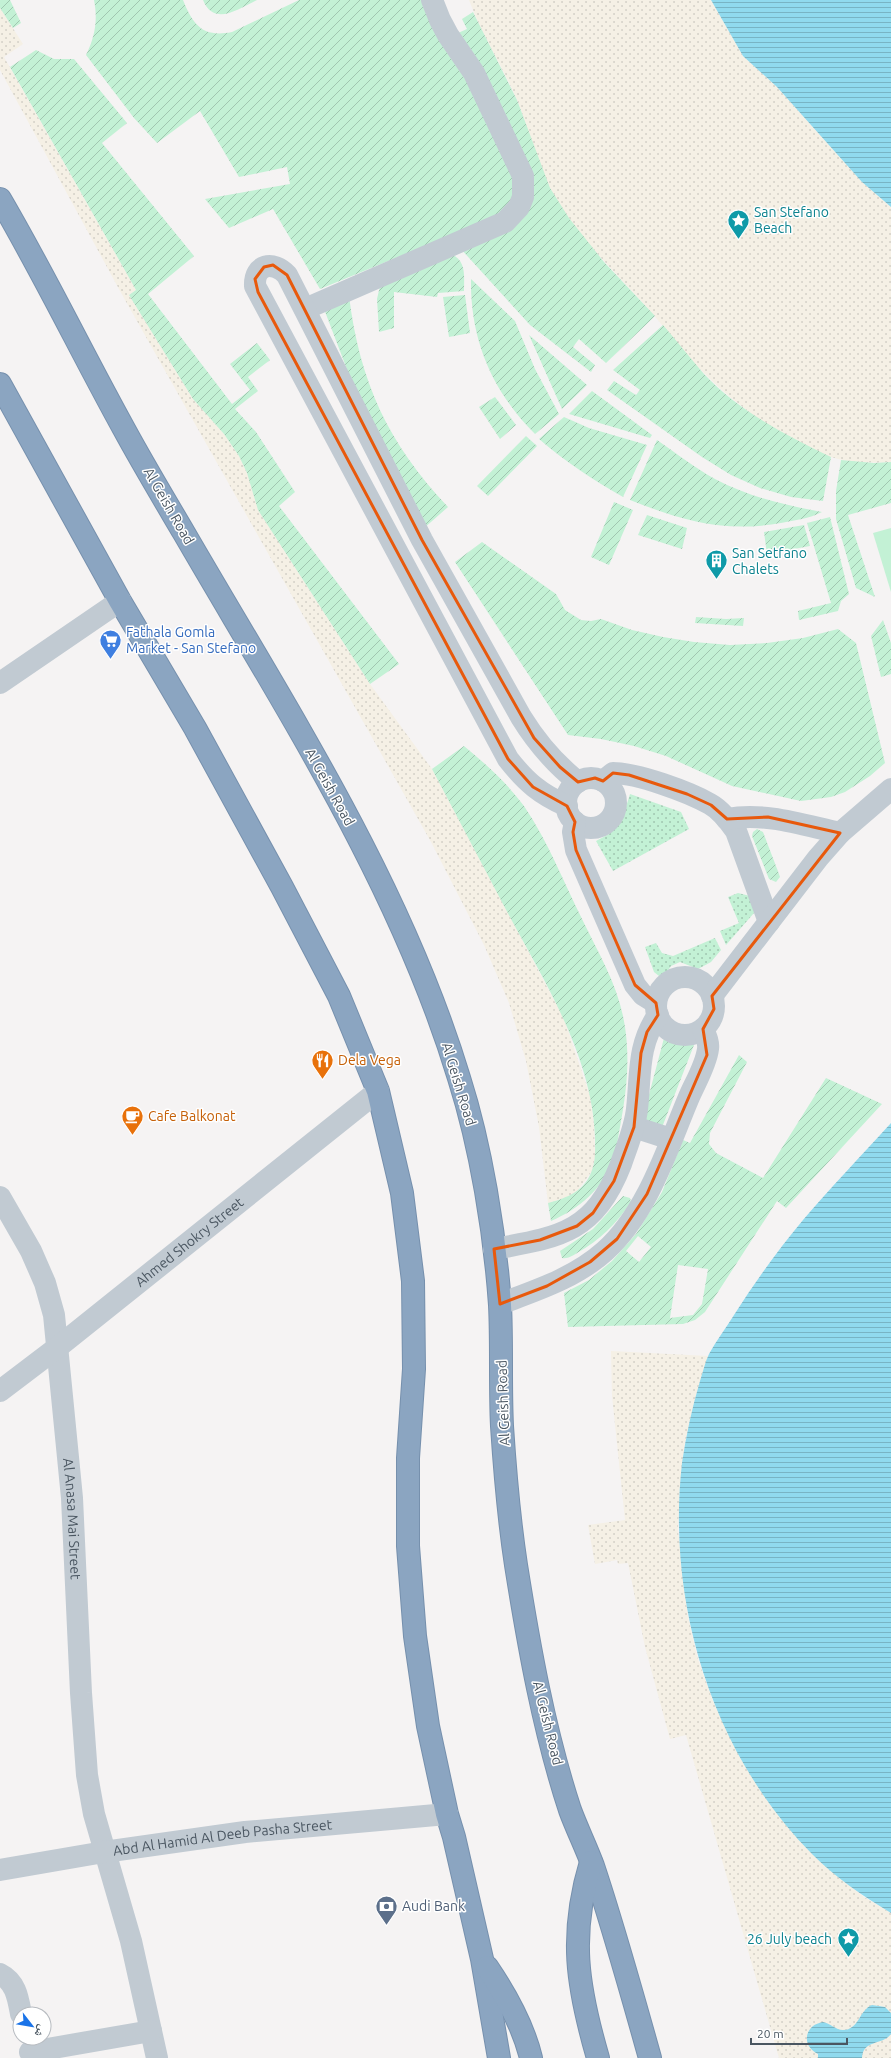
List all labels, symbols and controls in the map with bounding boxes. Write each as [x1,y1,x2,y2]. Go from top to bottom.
place label: San Stefano Beach [754,204,829,236]
place icon: San Stefano Beach [726,207,752,240]
street label: Al Geish Road [141,465,197,547]
place label: San Setfano Chalets [732,545,807,577]
building icon: San Setfano Chalets [704,548,730,581]
place label: Fathala Gomla Market - San Stefano [126,624,256,656]
supermarket icon: Fathala Gomla Market - San Stefano [98,627,124,660]
street label: Al Geish Road [302,746,358,828]
street label: Al Geish Road [439,1041,479,1127]
restaurant icon: Dela Vega [309,1047,335,1080]
place label: Dela Vega [338,1052,401,1068]
cafe icon: Cafe Balkonat [120,1103,146,1136]
place label: Cafe Balkonat [148,1108,236,1124]
street label: Ahmed Shokry Street [132,1194,247,1290]
street label: Al Geish Road [494,1360,512,1446]
street label: Al Anasa Mai Street [60,1457,84,1580]
street label: Al Geish Road [530,1679,566,1767]
street label: Abd Al Hamid Al Deeb Pasha Street [112,1816,333,1859]
bank icon: Audi Bank [374,1893,400,1926]
place label: Audi Bank [402,1898,465,1914]
place icon: 26 July beach [835,1926,861,1959]
place label: 26 July beach [747,1931,832,1947]
north arrow [12,2006,52,2046]
scale bar [751,2020,847,2046]
text: ش [31,2022,49,2040]
text: 20 m [757,2027,784,2040]

